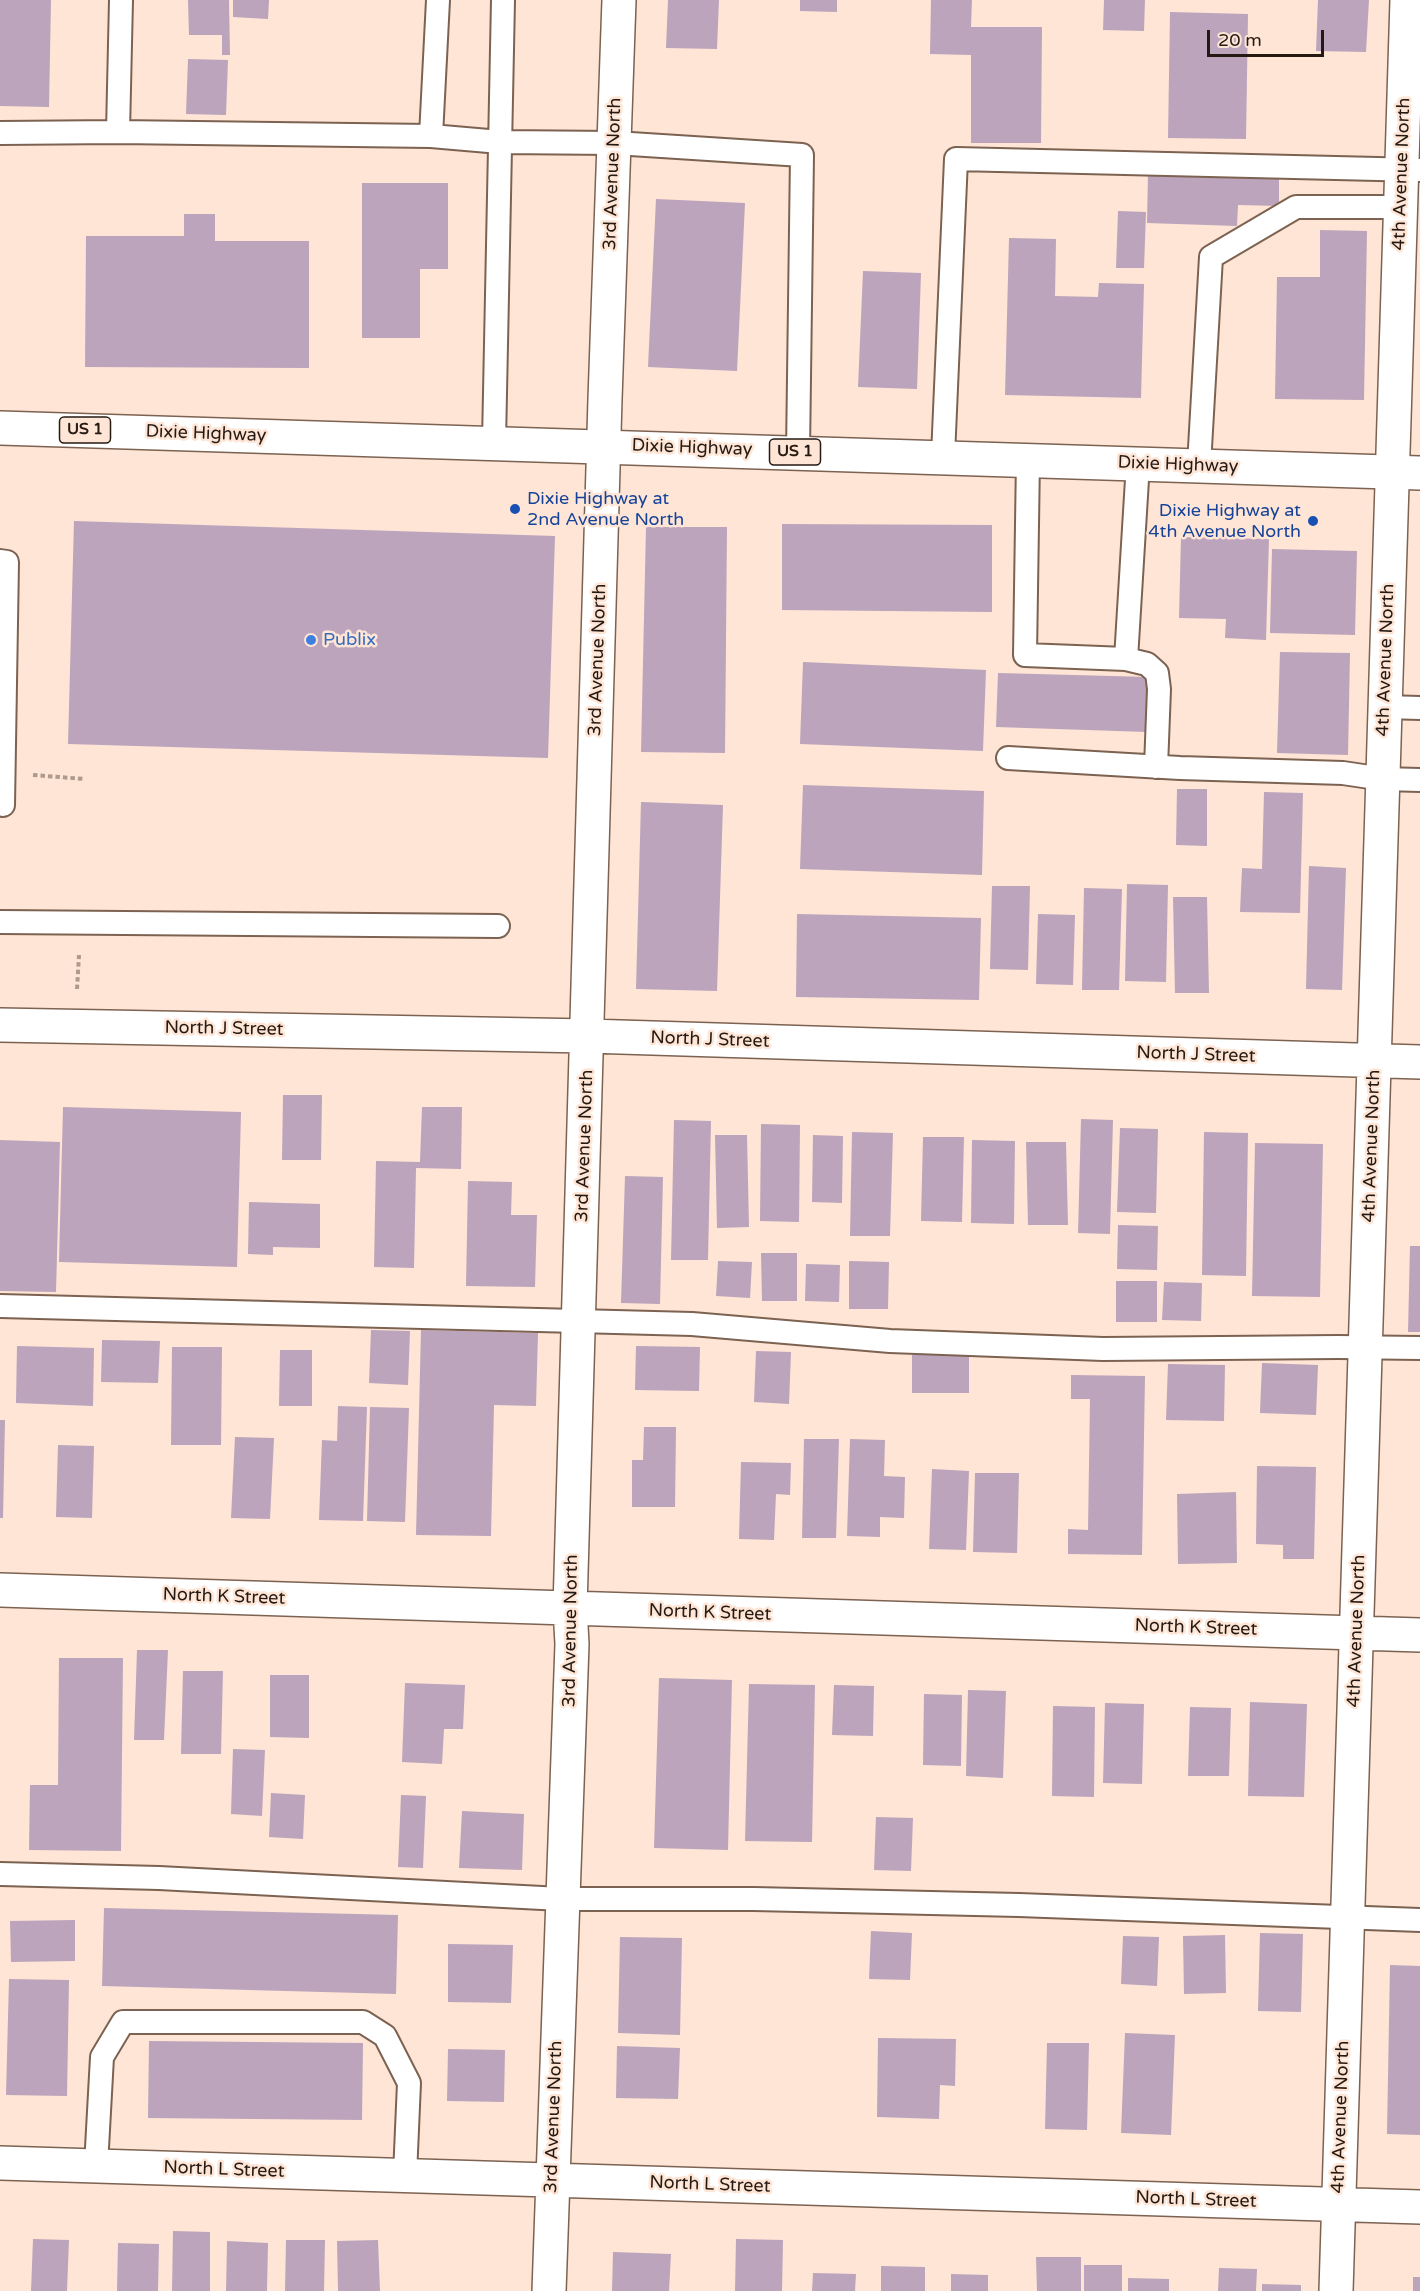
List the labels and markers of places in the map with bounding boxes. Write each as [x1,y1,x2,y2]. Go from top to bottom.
place label: Dixie Highway at 2nd Avenue North [527,488,684,530]
place label: Dixie Highway at 4th Avenue North [1148,500,1301,542]
marker: Dixie Highway at 2nd Avenue North [508,502,522,516]
marker: Dixie Highway at 4th Avenue North [1306,514,1320,528]
place label: Publix [323,629,376,651]
marker: Publix [304,633,318,647]

